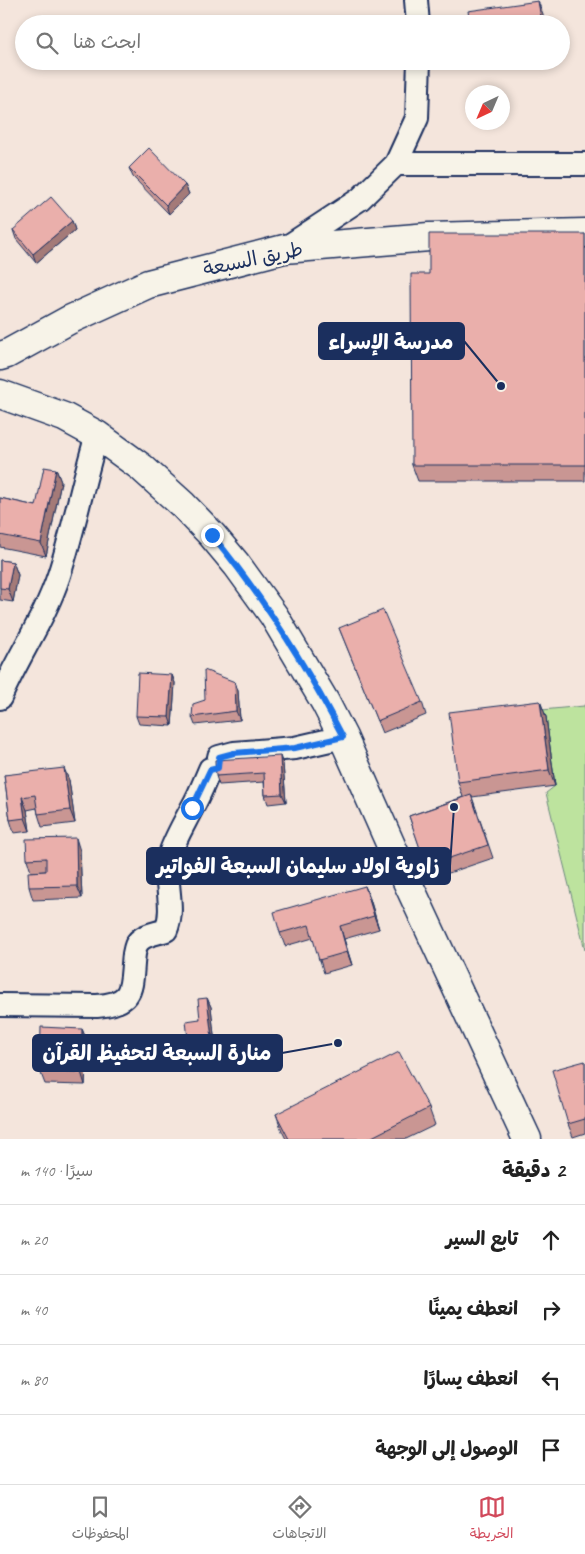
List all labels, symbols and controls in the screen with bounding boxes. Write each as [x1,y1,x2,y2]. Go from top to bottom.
search box [15,15,570,70]
icon: search [33,29,61,57]
text: ابحث هنا [73,30,141,54]
north arrow [465,85,510,130]
street label: طريق السبعة [201,236,305,282]
callout: مدرسة الإسراء [319,323,464,359]
text: مدرسة الإسراء [329,329,453,356]
route end [201,524,224,547]
route start [181,797,204,820]
callout: زاوية اولاد سليمان السبعة الفواتير [147,848,450,884]
text: زاوية اولاد سليمان السبعة الفواتير [154,853,440,880]
callout: منارة السبعة لتحفيظ القرآن [33,1035,282,1071]
text: منارة السبعة لتحفيظ القرآن [43,1040,271,1066]
text: 2 دقيقة [502,1157,565,1183]
text: سيرًا · 140 m [20,1161,93,1181]
icon: ahead [537,1226,565,1254]
text: تابع السير [446,1227,518,1251]
text: 20 m [20,1230,47,1250]
icon: right [537,1296,565,1324]
text: انعطف يمينًا [429,1297,518,1321]
text: 40 m [20,1300,47,1320]
icon: left [537,1366,565,1394]
text: انعطف يسارًا [424,1367,518,1391]
text: 80 m [20,1370,47,1390]
icon: arrive [537,1436,565,1464]
text: الوصول إلى الوجهة [375,1437,518,1461]
tab: المحفوظات [72,1493,129,1546]
tab: الاتجاهات [272,1493,327,1546]
tab: الخريطة [470,1493,513,1546]

